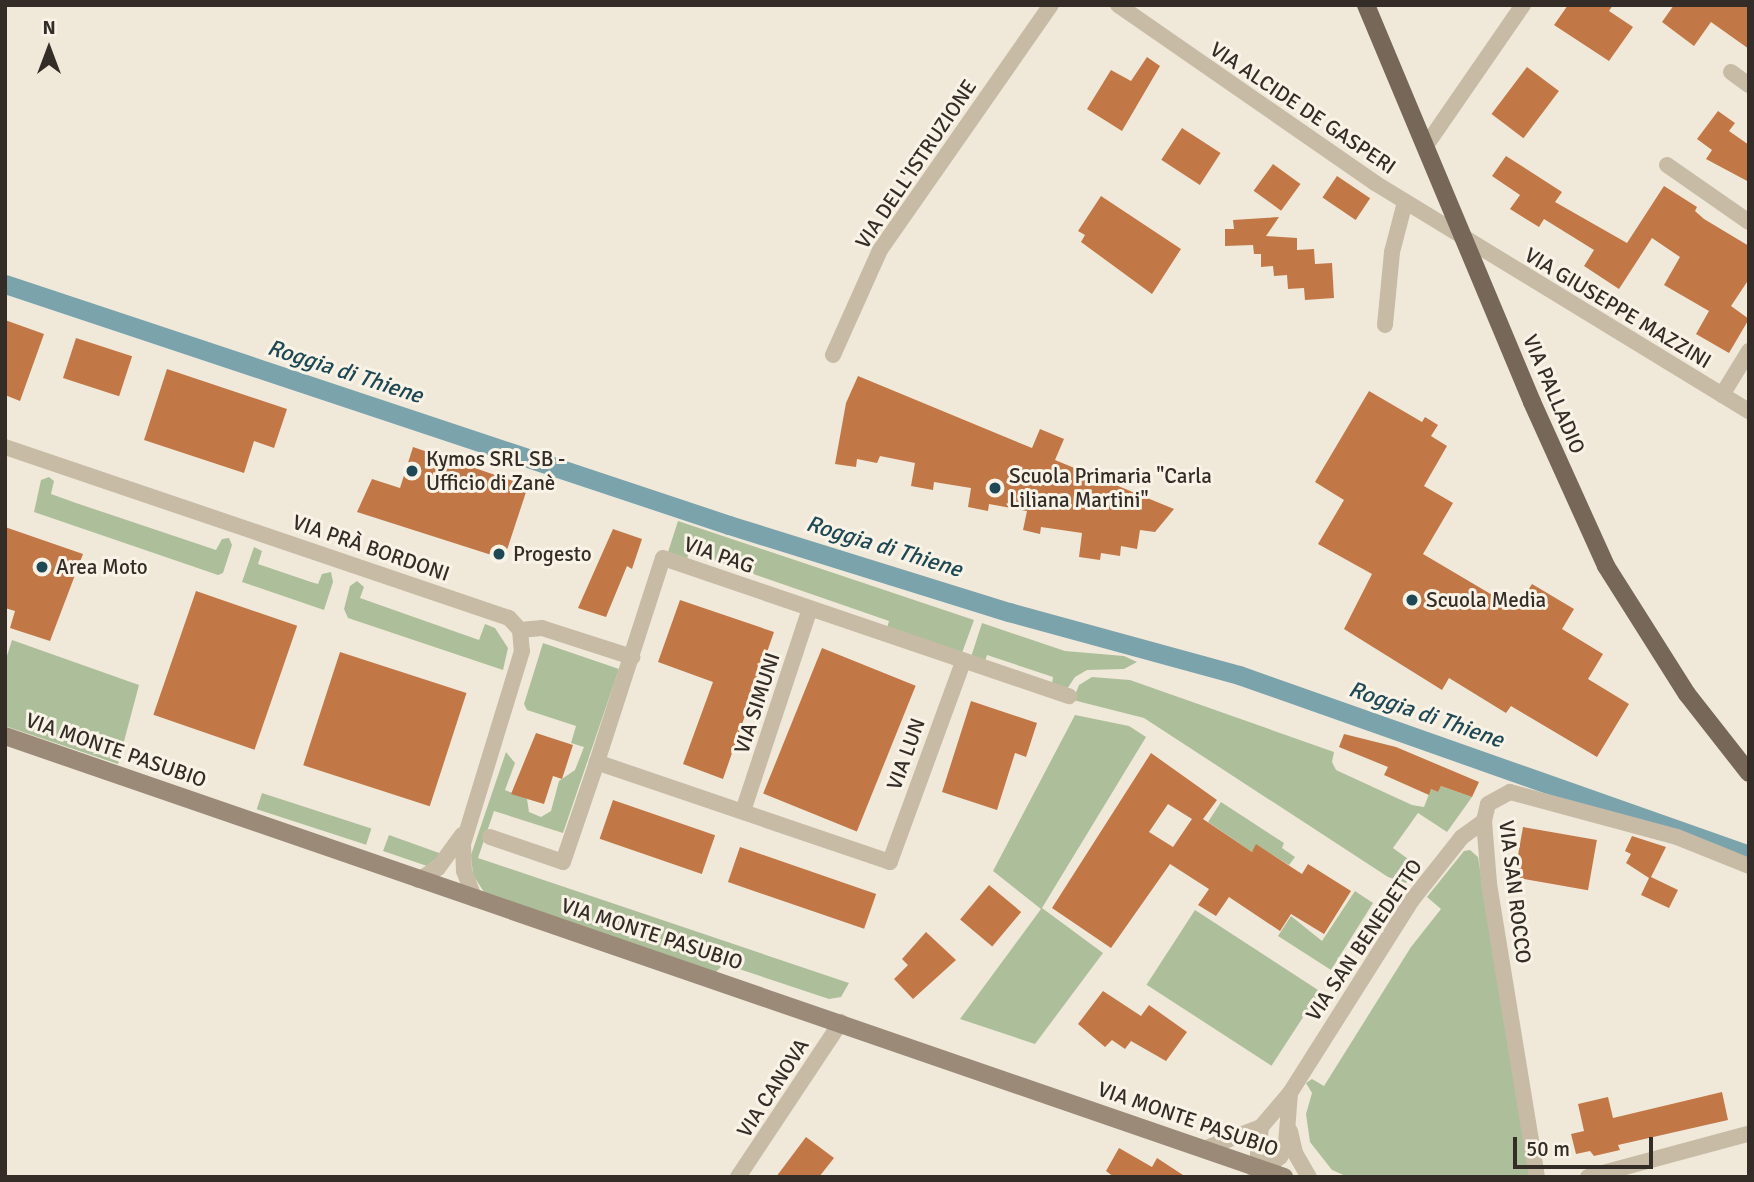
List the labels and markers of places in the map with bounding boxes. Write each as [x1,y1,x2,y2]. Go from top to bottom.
place label: Kymos SRL SB - Ufficio di Zanè [426,446,565,496]
marker: Kymos SRL SB - Ufficio di Zanè [404,463,420,479]
place label: Scuola Primaria "Carla Liliana Martini" [1009,463,1212,513]
marker: Scuola Primaria "Carla Liliana Martini" [987,480,1003,496]
place label: Progesto [513,541,592,567]
marker: Progesto [491,546,507,562]
place label: Area Moto [56,554,148,580]
marker: Area Moto [34,559,50,575]
place label: Scuola Media [1426,587,1546,613]
marker: Scuola Media [1404,592,1420,608]

